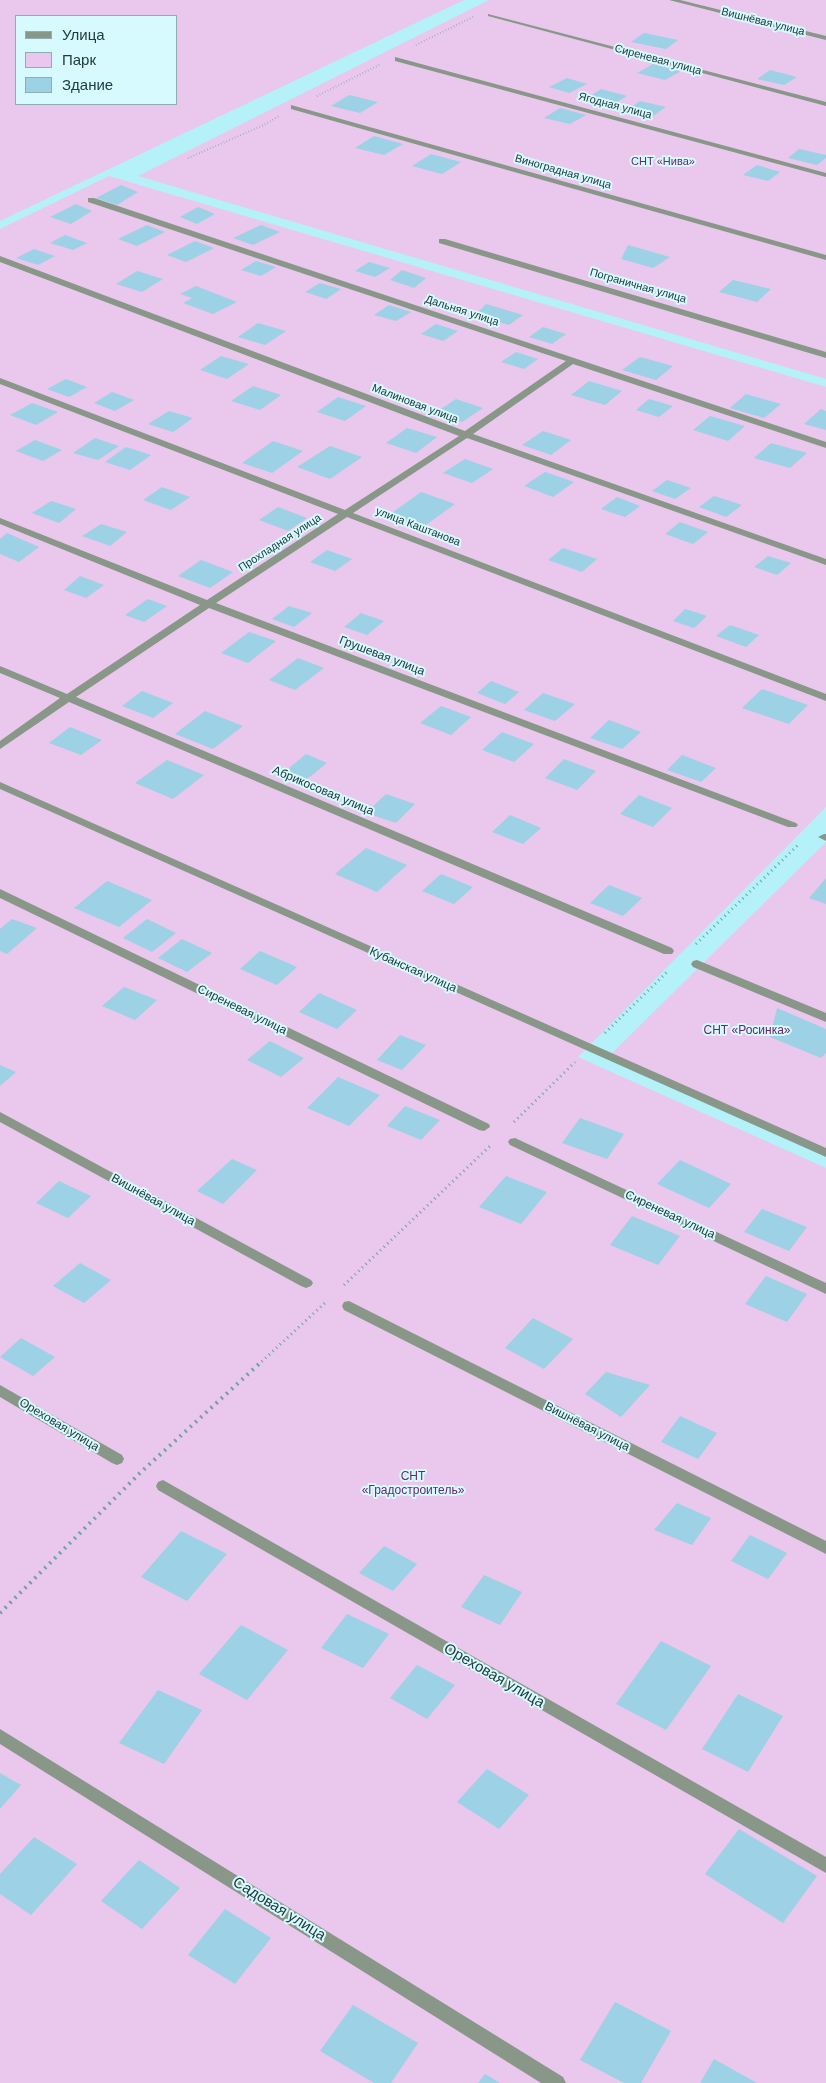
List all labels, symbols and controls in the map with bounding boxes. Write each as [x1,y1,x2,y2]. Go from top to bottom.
street label: Вишнёвая улица [720,5,806,39]
legend [15,15,178,105]
text: Улица [62,26,105,43]
street label: Сиреневая улица [613,42,703,78]
text: Парк [62,51,96,68]
text: Здание [62,76,113,93]
street label: Ягодная улица [577,90,653,122]
street label: Виноградная улица [513,152,613,192]
park label: СНТ «Нива» [631,155,695,169]
street label: Пограничная улица [588,266,688,306]
street label: Дальняя улица [423,293,501,329]
street label: Малиновая улица [370,381,460,427]
street label: улица Каштанова [374,505,462,549]
street label: Прохладная улица [236,511,324,575]
street label: Грушевая улица [337,633,427,679]
street label: Абрикосовая улица [270,763,376,819]
street label: Кубанская улица [367,944,459,996]
street label: Сиреневая улица [195,982,289,1038]
park label: СНТ «Росинка» [703,1024,791,1038]
street label: Вишнёвая улица [109,1171,197,1229]
street label: Сиреневая улица [623,1188,717,1242]
street label: Ореховая улица [16,1395,102,1455]
street label: Вишнёвая улица [542,1399,632,1455]
park label: СНТ «Градостроитель» [362,1470,464,1498]
street label: Ореховая улица [440,1640,548,1712]
street label: Садовая улица [229,1873,329,1945]

